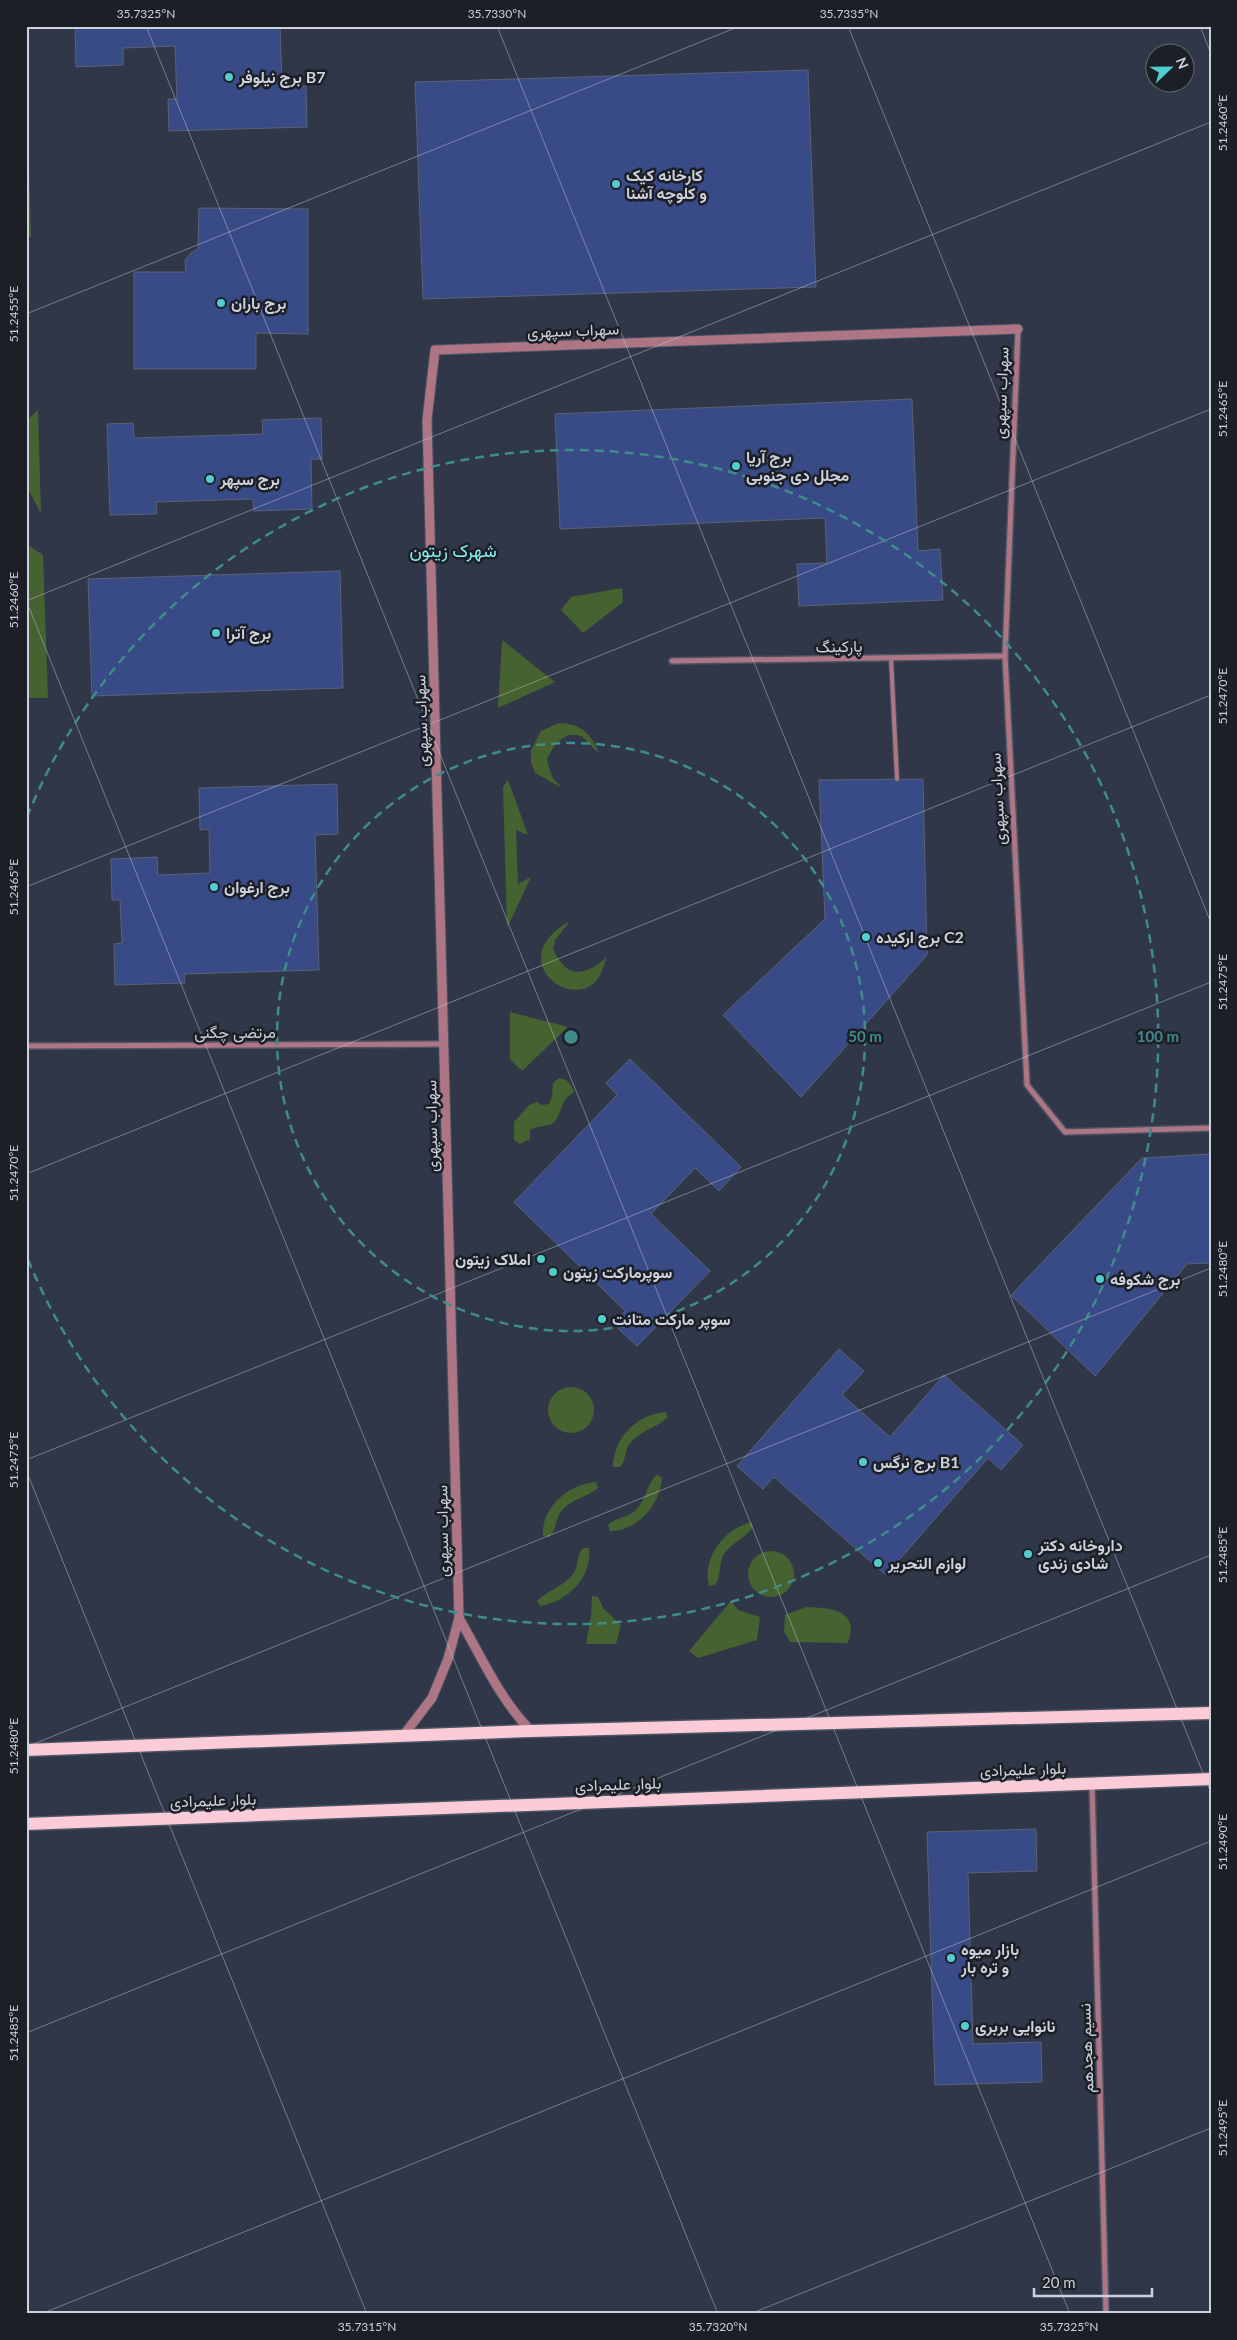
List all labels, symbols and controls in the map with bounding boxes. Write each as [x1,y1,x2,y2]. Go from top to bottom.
text: 35.7325°N [117,6,175,21]
text: 35.7330°N [468,6,526,21]
text: 35.7335°N [820,6,878,21]
north arrow [1144,42,1194,92]
text: N [1173,55,1192,71]
place label: برج نیلوفر B7 [238,67,326,88]
marker: برج نیلوفر B7 [223,71,235,83]
text: 51.2460°E [1215,95,1230,151]
place label: کارخانه کیک و کلوچه آشنا [626,165,707,205]
marker: کارخانه کیک و کلوچه آشنا [610,178,622,190]
text: 51.2455°E [6,286,21,342]
place label: برج باران [231,293,287,314]
marker: برج باران [215,297,227,309]
street label: سهراب سپهری [527,318,619,344]
street label: سهراب سپهری [989,347,1015,439]
text: 51.2465°E [1215,381,1230,437]
place label: برج آریا مجلل دی جنوبی [746,447,850,486]
marker: برج آریا مجلل دی جنوبی [730,460,742,472]
place label: برج سپهر [219,469,280,491]
marker: برج سپهر [204,473,216,485]
district label: شهرک زیتون [409,539,497,562]
text: 51.2460°E [6,572,21,628]
place label: برج آترا [226,623,271,644]
marker: برج آترا [210,627,222,639]
street label: پارکینگ [816,636,862,658]
text: 51.2470°E [1215,668,1230,724]
street label: سهراب سپهری [409,675,435,767]
street label: سهراب سپهری [985,752,1011,846]
text: 51.2465°E [6,859,21,915]
place label: برج ارغوان [224,877,290,898]
marker: برج ارغوان [208,881,220,893]
place label: برج ارکیده C2 [876,927,964,948]
marker: برج ارکیده C2 [860,931,872,943]
text: 51.2475°E [1215,954,1230,1010]
street label: مرتضی چگنی [194,1022,276,1044]
text: 50 m [848,1027,882,1045]
text: 100 m [1137,1027,1179,1045]
centre of rings [562,1028,580,1046]
street label: سهراب سپهری [420,1080,444,1172]
text: 51.2470°E [6,1145,21,1201]
text: 51.2480°E [1215,1241,1230,1297]
place label: املاک زیتون [455,1249,531,1270]
marker: املاک زیتون [535,1253,547,1265]
place label: سوپرمارکت زیتون [563,1262,673,1284]
marker: سوپرمارکت زیتون [547,1266,559,1278]
place label: برج شکوفه [1110,1269,1180,1290]
marker: برج شکوفه [1094,1273,1106,1285]
place label: سوپر مارکت متانت [612,1309,731,1331]
marker: سوپر مارکت متانت [596,1313,608,1325]
text: 51.2475°E [6,1432,21,1488]
place label: برج نرگس B1 [873,1452,960,1473]
marker: برج نرگس B1 [857,1456,869,1468]
street label: سهراب سپهری [431,1485,455,1577]
text: 51.2485°E [1215,1527,1230,1583]
place label: داروخانه دکتر شادی زندی [1037,1535,1123,1574]
marker: داروخانه دکتر شادی زندی [1022,1548,1034,1560]
place label: لوازم التحریر [887,1553,966,1574]
marker: لوازم التحریر [872,1557,884,1569]
text: 51.2480°E [6,1718,21,1774]
street label: بلوار علیمرادی [979,1757,1067,1782]
street label: بلوار علیمرادی [574,1772,662,1797]
street label: بلوار علیمرادی [169,1788,257,1813]
text: 51.2490°E [1215,1814,1230,1870]
place label: بازار میوه و تره بار [960,1939,1019,1978]
marker: بازار میوه و تره بار [945,1952,957,1964]
street label: نسیم هجدهم [1074,2003,1099,2093]
text: 51.2485°E [6,2005,21,2061]
place label: نانوایی بربری [975,2016,1056,2037]
marker: نانوایی بربری [959,2020,971,2032]
text: 51.2495°E [1215,2100,1230,2156]
scale bar [1034,2265,1152,2297]
text: 20 m [1042,2273,1076,2291]
text: 35.7315°N [338,2319,396,2334]
text: 35.7320°N [689,2319,747,2334]
text: 35.7325°N [1040,2319,1098,2334]

